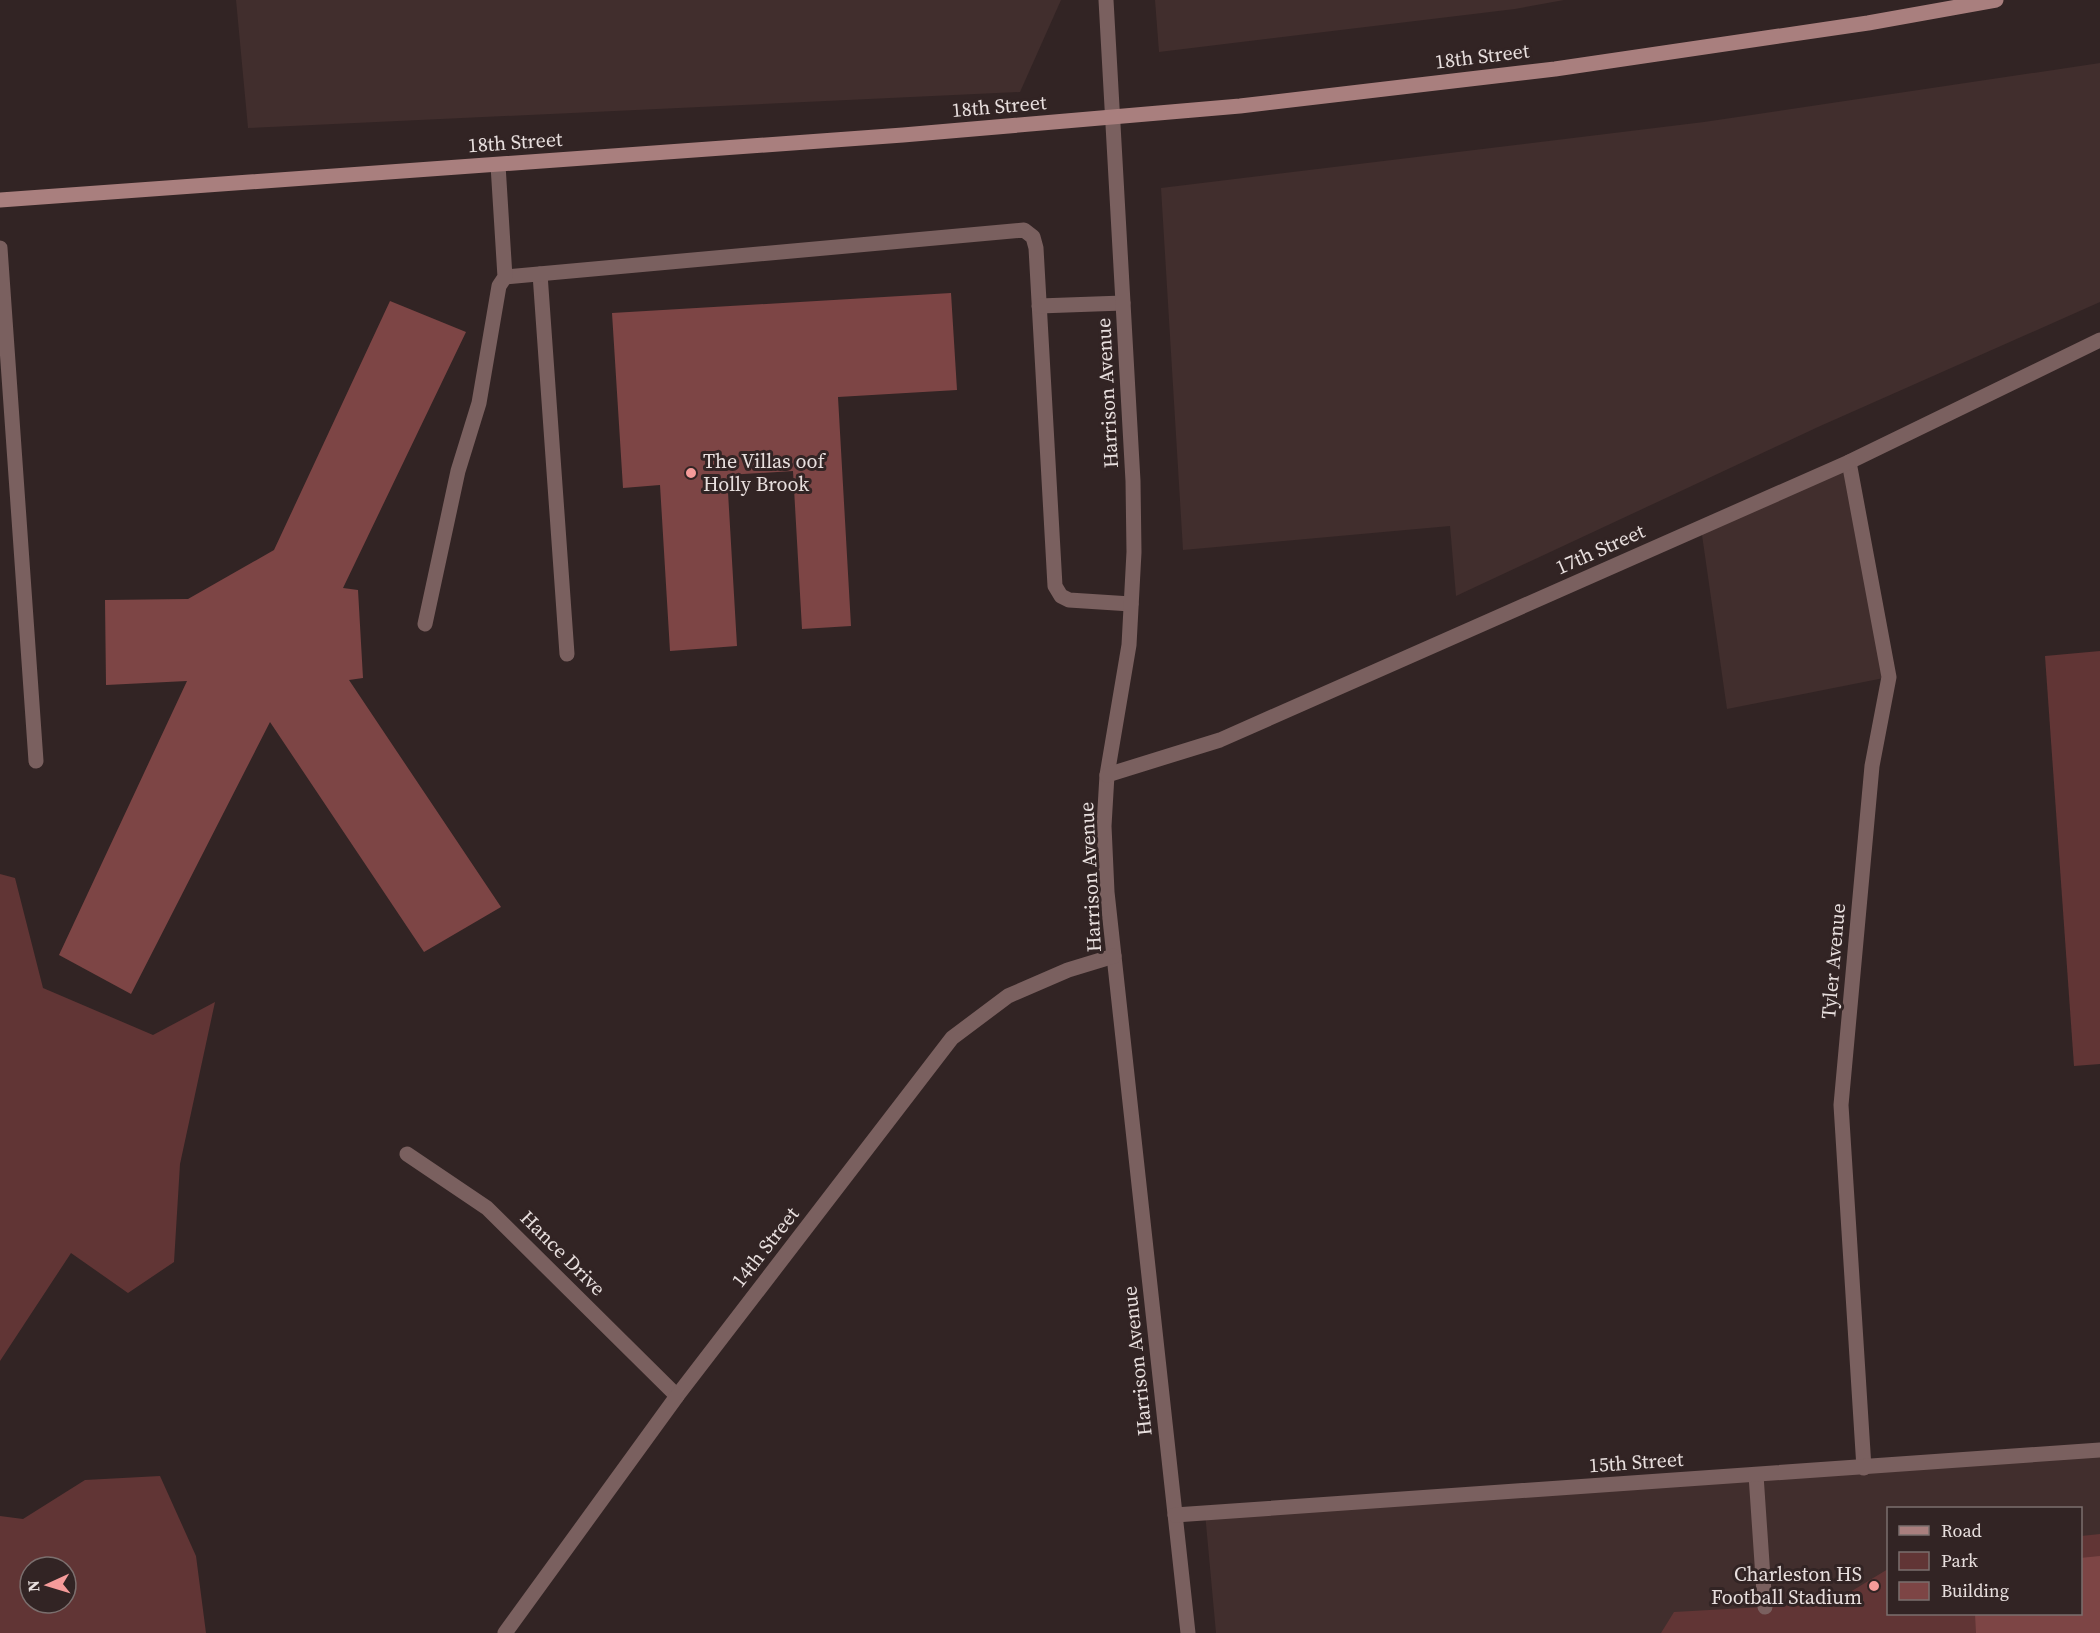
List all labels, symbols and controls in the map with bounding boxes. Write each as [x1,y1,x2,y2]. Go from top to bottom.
street label: 18th Street [1433,36,1531,76]
street label: 18th Street [951,88,1048,124]
street label: 18th Street [467,125,564,159]
street label: Harrison Avenue [1089,317,1125,469]
place label: The Villas oof Holly Brook [703,447,826,498]
marker: The Villas oof Holly Brook [684,466,698,480]
street label: 17th Street [1551,517,1649,581]
street label: Harrison Avenue [1072,801,1108,953]
street label: Tyler Avenue [1814,902,1852,1020]
street label: 14th Street [725,1201,806,1293]
street label: Hance Drive [514,1204,612,1302]
street label: Harrison Avenue [1115,1285,1159,1437]
street label: 15th Street [1588,1445,1685,1479]
legend [1887,1507,2082,1615]
text: Road [1941,1518,1982,1543]
text: Park [1941,1548,1978,1573]
north arrow [18,1555,78,1615]
place label: Charleston HS Football Stadium [1711,1560,1862,1611]
text: Building [1941,1578,2009,1603]
text: N [22,1579,44,1593]
marker: Charleston HS Football Stadium [1867,1579,1881,1593]

